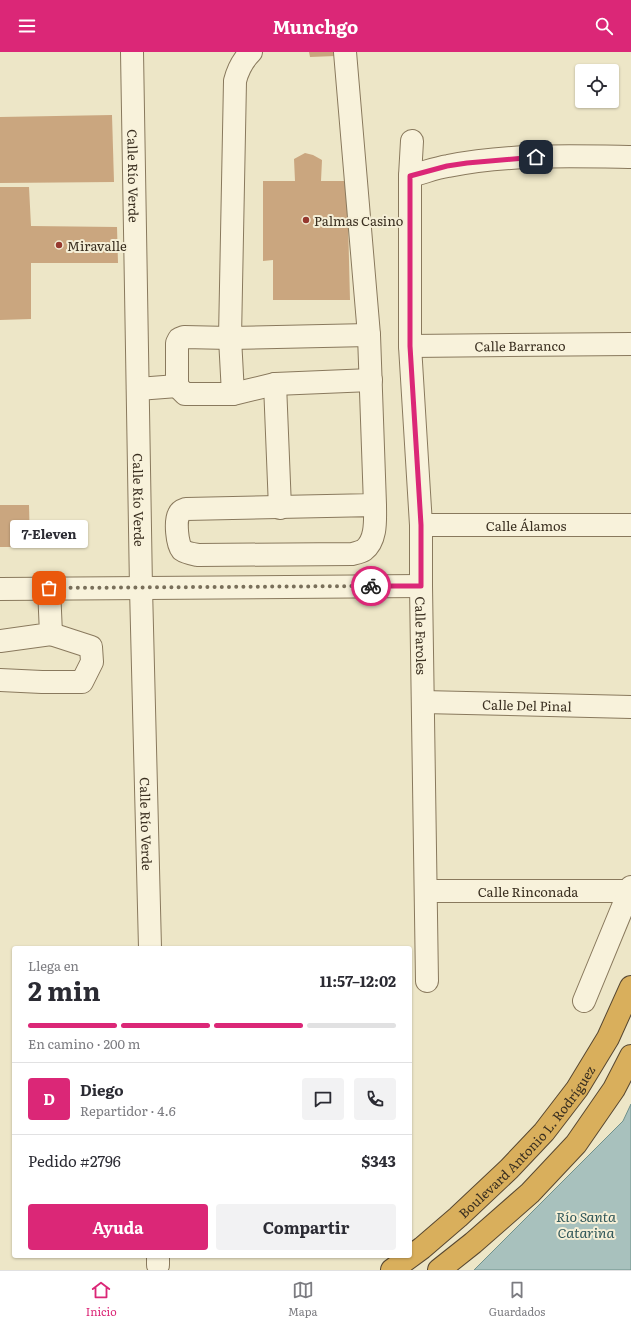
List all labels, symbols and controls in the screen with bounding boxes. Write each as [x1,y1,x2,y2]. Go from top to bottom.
text: Munchgo [273,13,358,40]
icon: menu [16,15,38,37]
icon: search [593,15,615,37]
map controls [575,64,619,108]
button: locate [575,64,619,108]
street label: Calle Río Verde [124,129,144,223]
pin [519,140,553,174]
icon: home [525,146,547,168]
place label: Palmas Casino [314,211,404,230]
marker: Palmas Casino [301,215,311,225]
place label: Miravalle [67,236,127,255]
marker: Miravalle [54,240,64,250]
street label: Calle Barranco [474,335,566,355]
street label: Calle Río Verde [129,453,150,547]
street label: Calle Álamos [486,516,566,535]
callout: 7-Eleven [10,520,88,548]
text: 7-Eleven [21,524,77,543]
courier [351,566,391,606]
pin [32,571,66,605]
icon: bike [360,575,382,597]
icon: bag [38,577,60,599]
street label: Calle Faroles [412,596,432,675]
street label: Calle Del Pinal [482,694,573,715]
street label: Calle Río Verde [136,777,158,871]
street label: Calle Rinconada [478,882,578,901]
text: Llega en [28,956,79,975]
text: 11:57–12:02 [320,969,396,992]
text: 2 min [28,970,101,1009]
text: En camino · 200 m [28,1034,140,1053]
street label: Boulevard Antonio L. Rodríguez [454,1062,599,1222]
text: Diego [80,1078,124,1101]
button: chat [302,1078,344,1120]
button: phone [354,1078,396,1120]
text: D [43,1087,55,1110]
text: Repartidor · 4.6 [80,1101,176,1120]
text: Pedido #2796 [28,1149,121,1172]
text: $343 [361,1149,396,1172]
button: Ayuda [28,1204,208,1250]
button: Compartir [216,1204,396,1250]
water label: Río Santa Catarina [556,1206,616,1242]
tab: Inicio [86,1279,117,1319]
tab: Mapa [288,1279,317,1319]
tab: Guardados [489,1279,545,1319]

